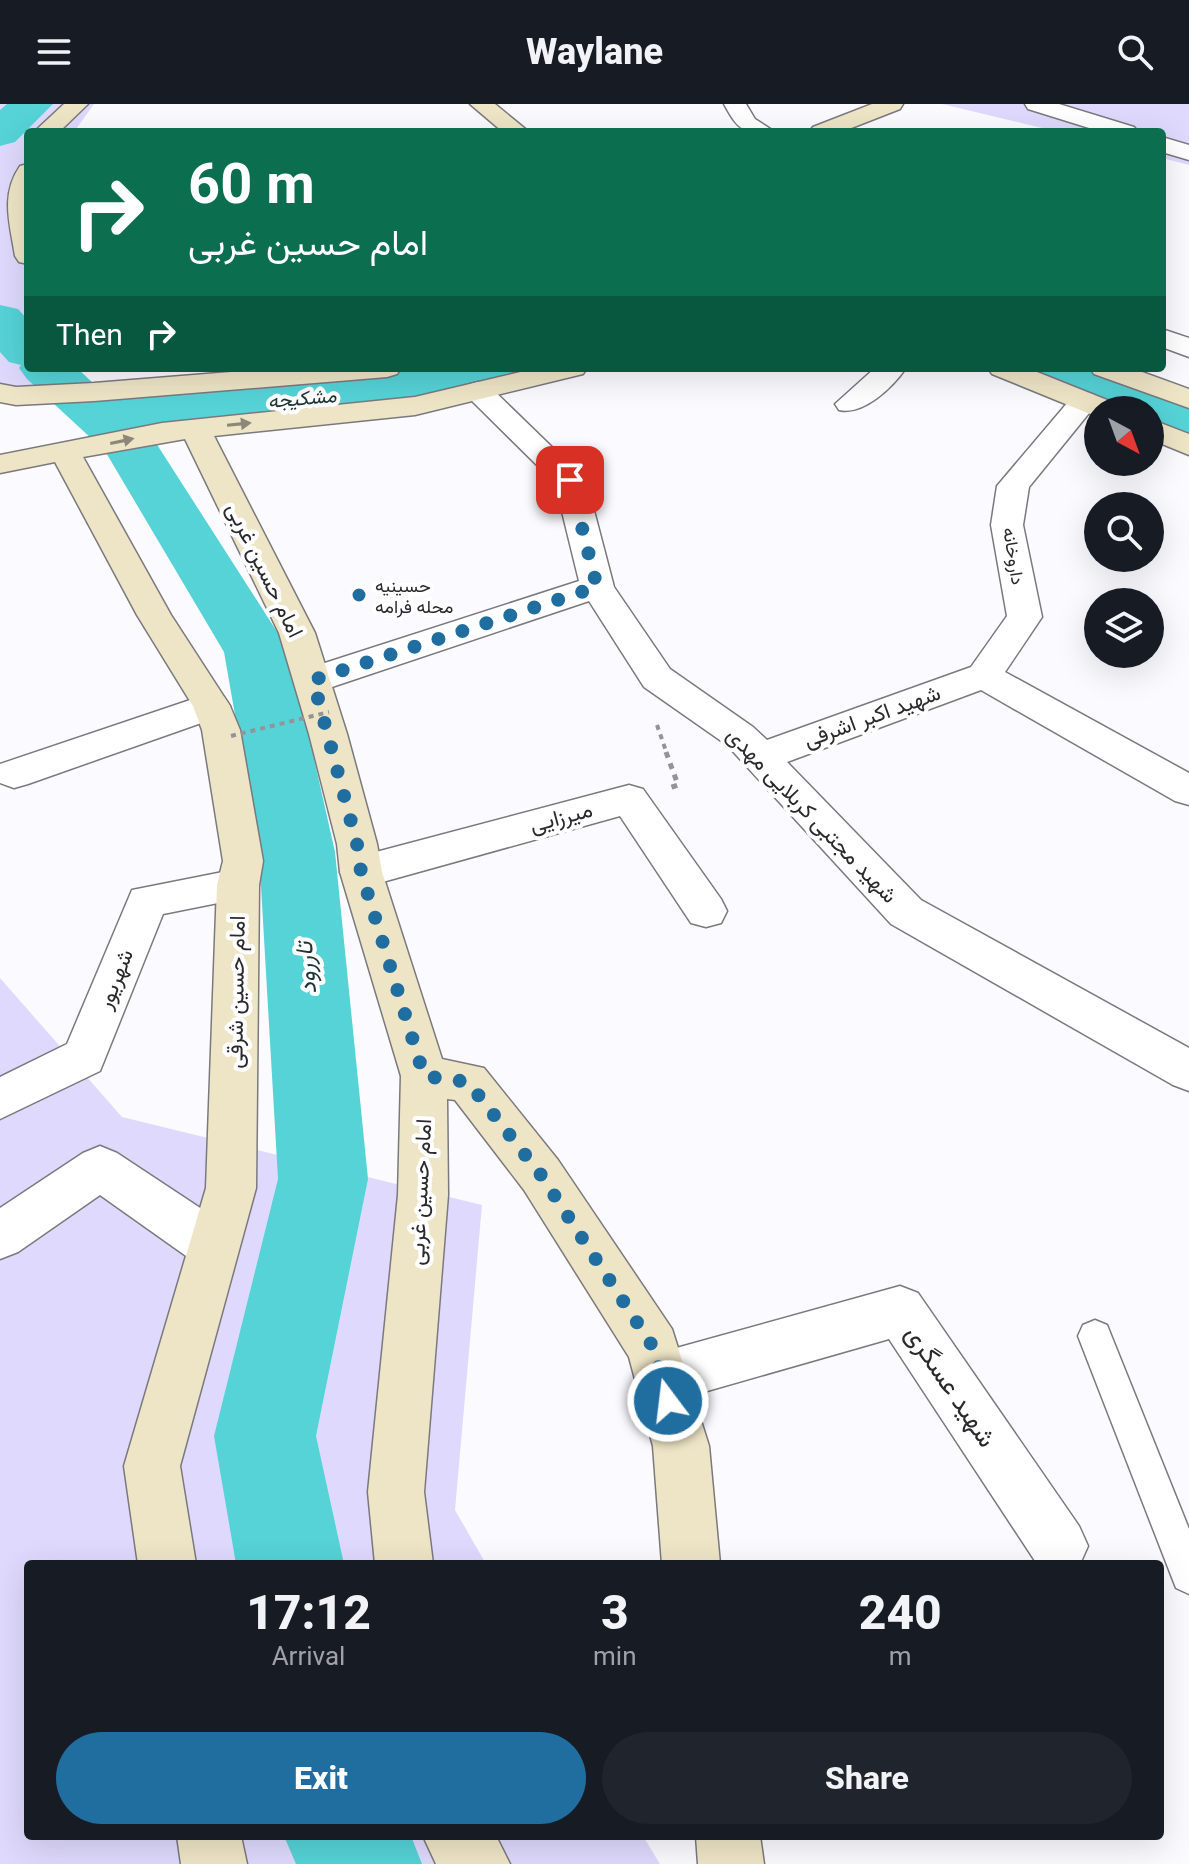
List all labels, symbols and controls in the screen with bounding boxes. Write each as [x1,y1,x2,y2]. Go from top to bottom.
icon: menu [32,30,76,74]
icon: search [1113,30,1157,74]
text: Waylane [526,31,663,73]
text: 60 m [188,151,315,217]
icon: right [56,160,160,264]
text: امام حسین غربی [188,222,428,264]
icon: right [139,312,183,356]
text: Then [56,317,123,352]
water label: مشکیجه [267,383,338,413]
north arrow [1084,396,1164,476]
map controls [1084,396,1164,668]
one-way arrow [227,417,252,430]
one-way arrow [109,434,134,447]
pin [536,446,604,514]
icon: arrive [548,458,592,502]
button: search [1084,492,1164,572]
street label: امام حسین غربی [220,499,308,642]
street label: داروخانه [998,526,1029,586]
place label: حسینیه محله فرامه [375,575,453,618]
marker: حسینیه محله فرامه [350,586,368,604]
button: layers [1084,588,1164,668]
street label: شهید اکبر اشرفی [800,680,944,753]
street label: شهید مجتبی کربلایی مهدی [721,722,902,909]
street label: میرزایی [527,797,595,838]
street label: امام حسین شرقی [222,915,252,1069]
water label: تاررود [290,938,323,995]
street label: شهریور [91,946,139,1014]
street label: امام حسین غربی [404,1118,438,1266]
street label: شهید عسگری [898,1319,1003,1453]
position arrow [626,1359,710,1443]
text: 17:12 [246,1584,371,1641]
text: 3 [601,1584,629,1641]
text: 240 [859,1584,942,1641]
text: Arrival [272,1641,345,1671]
text: min [593,1641,637,1671]
text: m [889,1641,912,1671]
button: Exit [56,1732,586,1824]
button: Share [602,1732,1132,1824]

